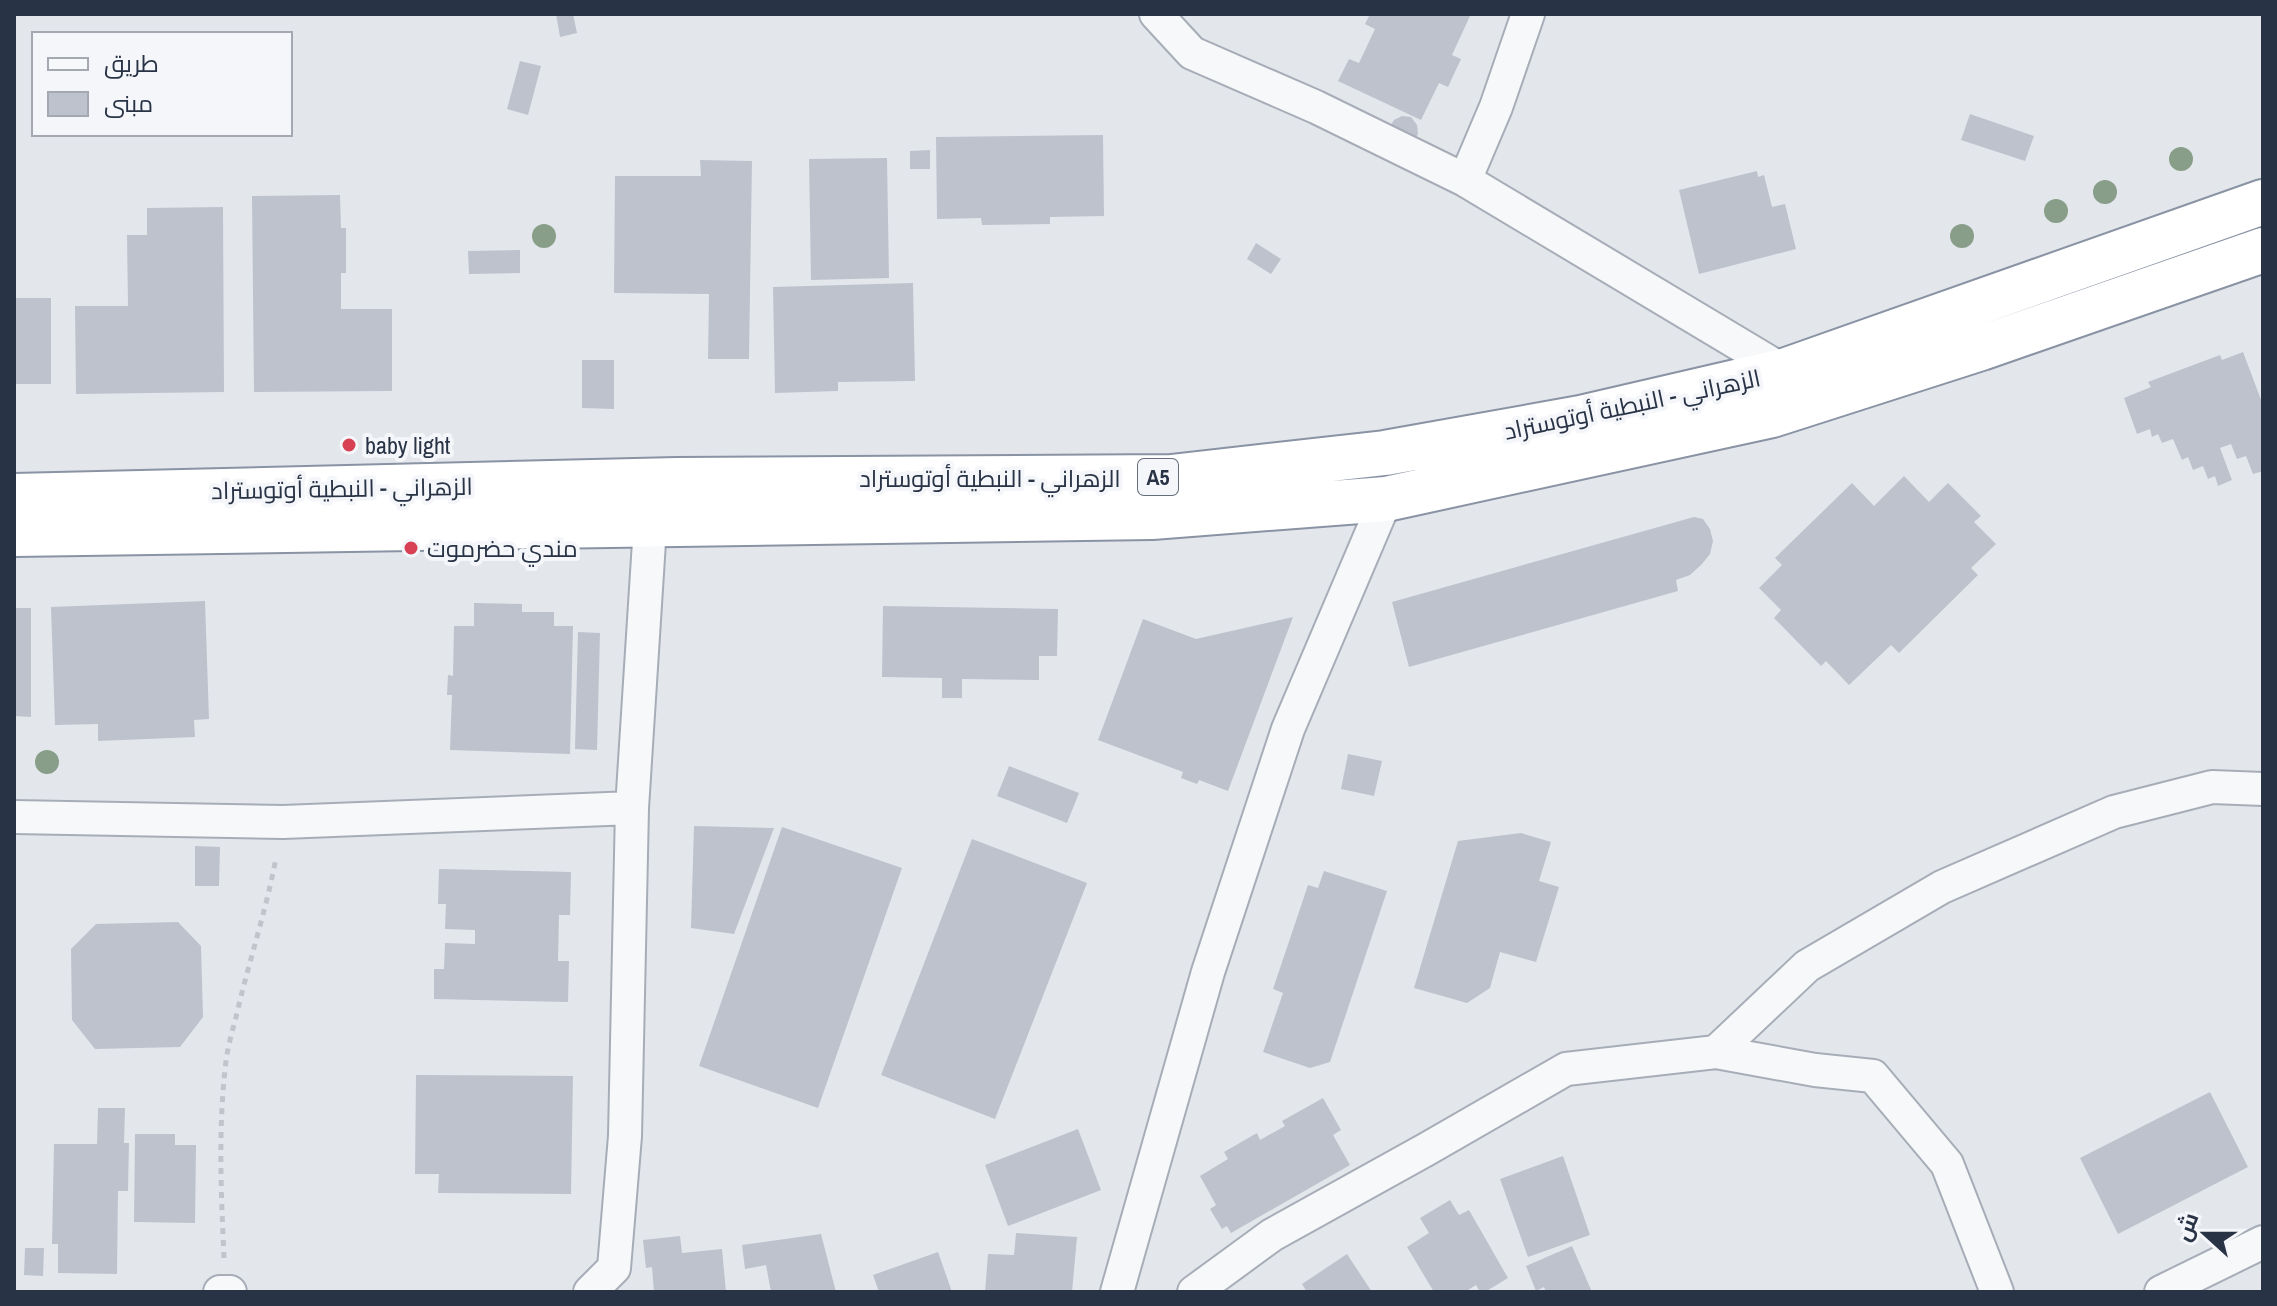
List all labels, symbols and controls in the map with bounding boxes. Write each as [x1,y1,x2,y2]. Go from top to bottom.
legend [32,32,292,136]
text: طريق [104,47,159,79]
text: مبنى [104,87,153,119]
street label: الزهراني - النبطية أوتوستراد [1501,361,1764,451]
place label: baby light [365,429,451,461]
marker: baby light [340,436,358,454]
road number: A5 [1138,459,1178,495]
street label: الزهراني - النبطية أوتوستراد [859,462,1121,498]
street label: الزهراني - النبطية أوتوستراد [211,470,473,510]
place label: مندي حضرموت [427,532,578,567]
marker: مندي حضرموت [402,539,420,557]
north arrow [2165,1194,2245,1274]
text: ش [2167,1208,2205,1245]

